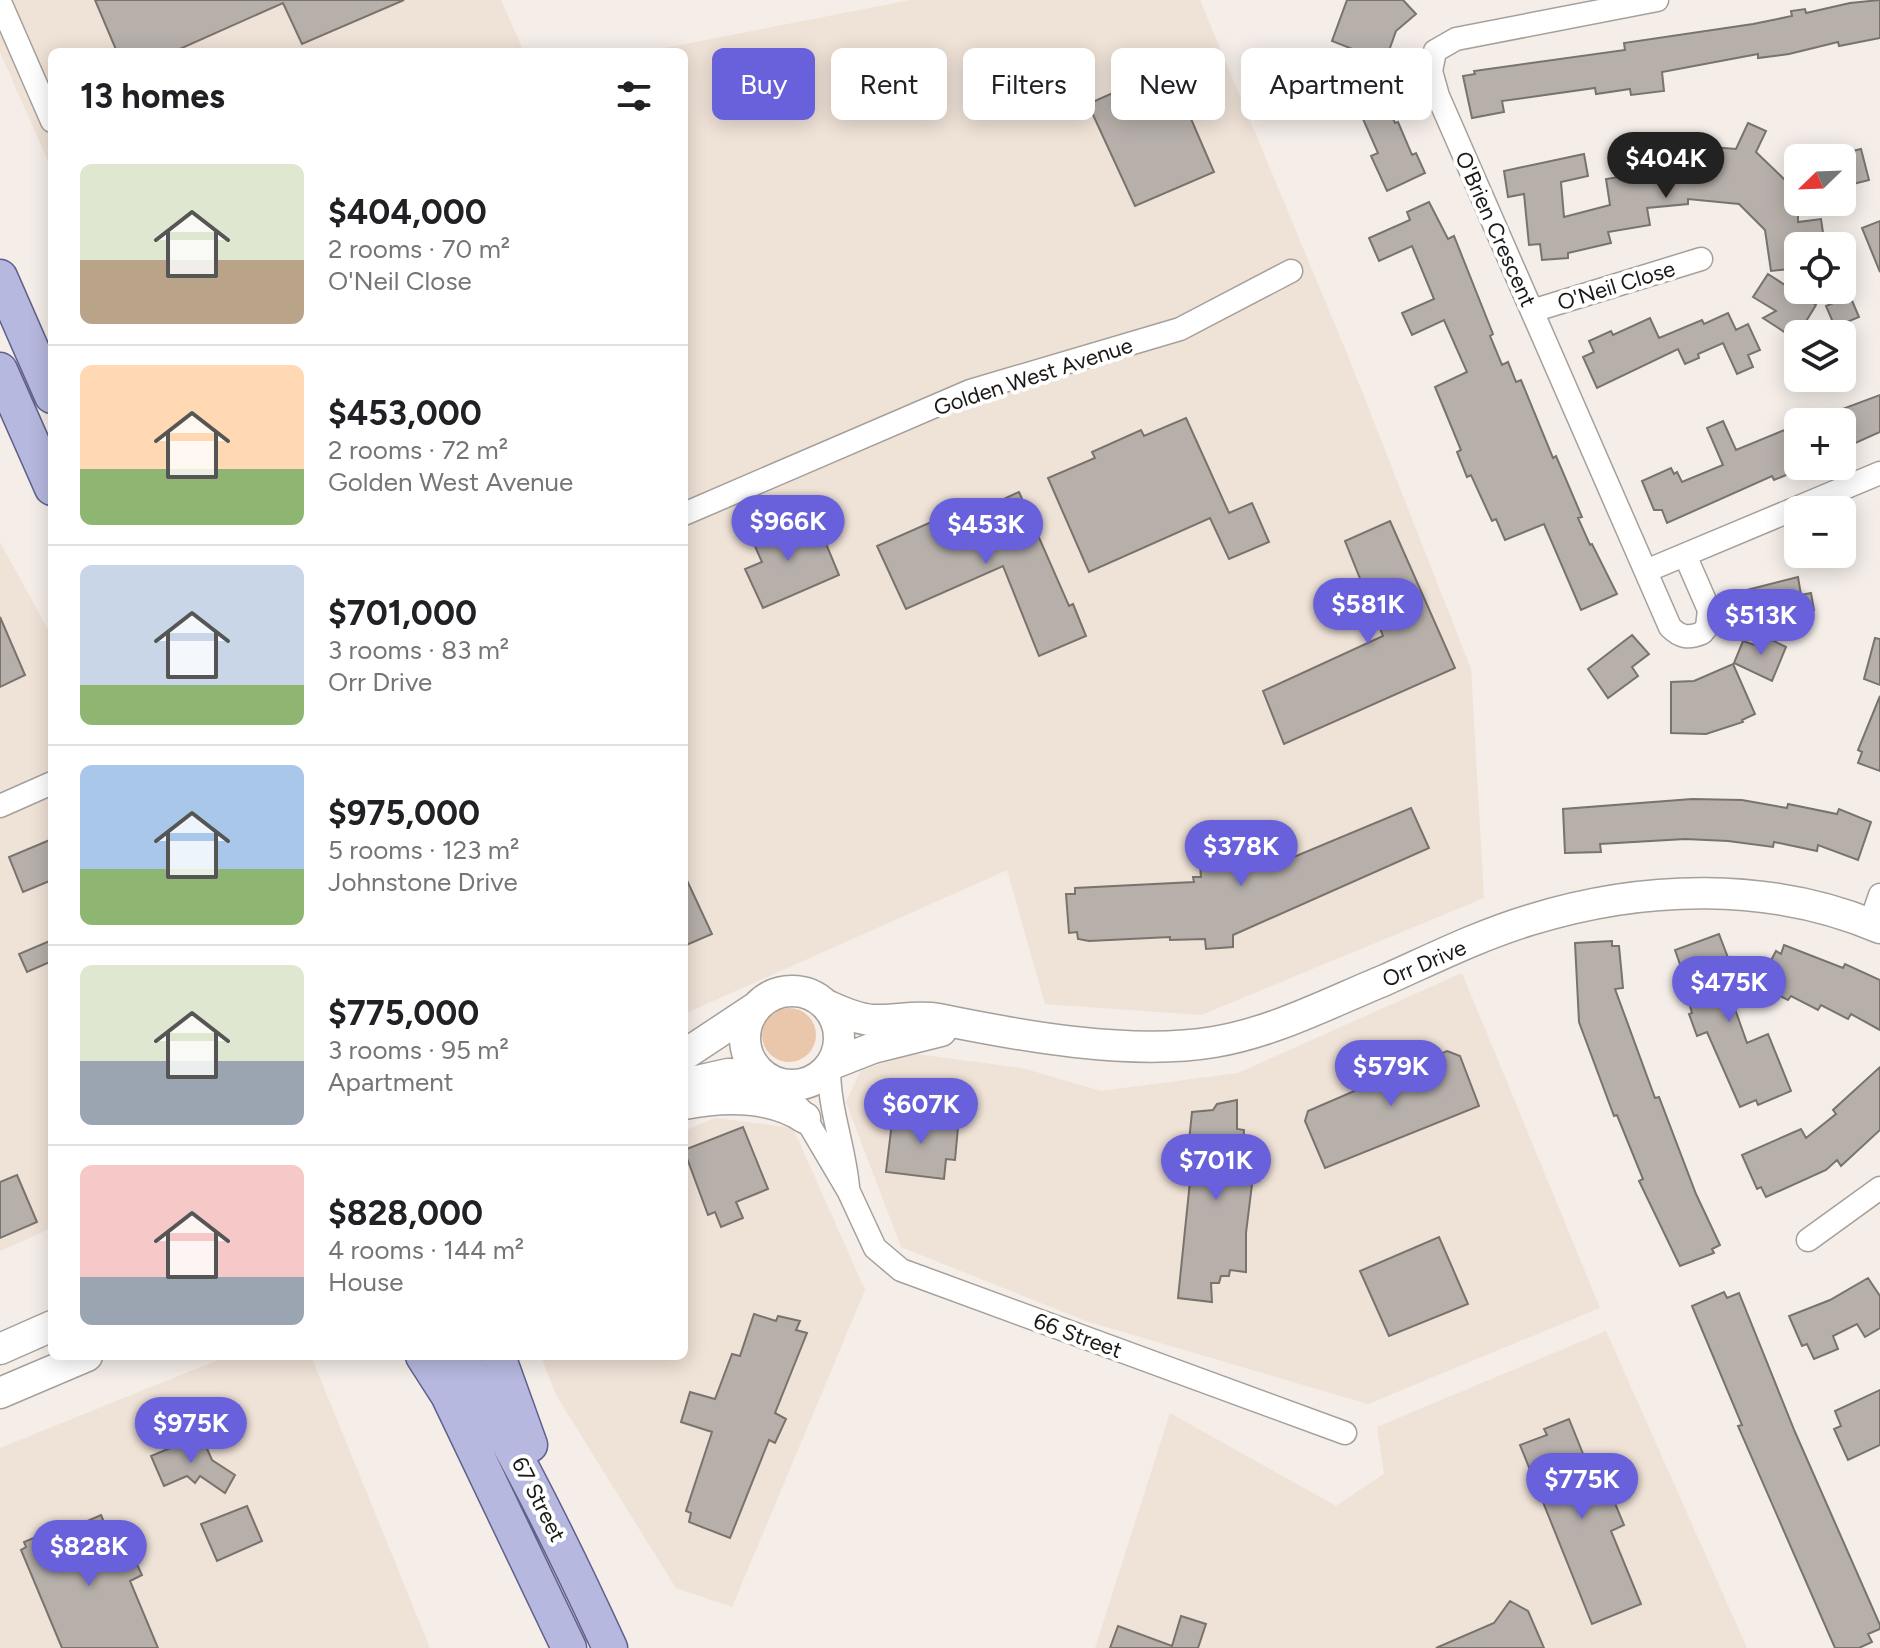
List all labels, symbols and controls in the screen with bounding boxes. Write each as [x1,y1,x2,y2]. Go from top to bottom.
chip: Buy [712,48,815,120]
chip: Rent [831,48,947,120]
chip: Filters [963,48,1095,120]
chip: New [1111,48,1225,120]
chip: Apartment [1241,48,1432,120]
icon: filters [612,74,656,118]
text: 13 homes [80,76,225,117]
pin: $404K [1610,132,1722,200]
text: $404K [1625,142,1707,174]
north arrow [1784,144,1856,216]
map controls [1784,144,1856,568]
street label: O'Brien Crescent [1449,147,1542,311]
text: $404,000 [328,192,487,233]
icon: home [144,196,240,292]
button: locate [1784,232,1856,304]
text: 2 rooms · 70 m² [328,233,510,265]
street label: O'Neil Close [1554,255,1678,316]
text: O'Neil Close [328,265,472,297]
button: layers [1784,320,1856,392]
street label: Golden West Avenue [930,332,1136,421]
text: $453,000 [328,393,482,434]
icon: home [144,397,240,493]
button: + [1784,408,1856,480]
text: 2 rooms · 72 m² [328,434,508,466]
text: Golden West Avenue [328,466,573,498]
pin: $966K [732,495,844,563]
button: − [1784,496,1856,568]
pin: $453K [930,498,1042,566]
text: $966K [750,505,826,537]
text: $453K [947,508,1025,540]
pin: $581K [1312,578,1424,646]
text: $581K [1331,588,1405,620]
pin: $513K [1705,589,1817,657]
text: $701,000 [328,593,477,634]
icon: home [144,597,240,693]
text: $513K [1725,599,1797,631]
text: 3 rooms · 83 m² [328,634,509,666]
text: Orr Drive [328,666,432,698]
text: $975,000 [328,793,480,834]
icon: home [144,797,240,893]
pin: $378K [1185,820,1297,888]
text: $378K [1203,830,1279,862]
text: 5 rooms · 123 m² [328,834,519,866]
text: Johnstone Drive [328,866,518,898]
street label: Orr Drive [1378,934,1470,993]
pin: $475K [1673,956,1785,1024]
text: $475K [1690,966,1768,998]
text: $775,000 [328,993,479,1034]
icon: home [144,997,240,1093]
text: 3 rooms · 95 m² [328,1034,509,1066]
pin: $579K [1335,1040,1447,1108]
text: $579K [1353,1050,1429,1082]
text: Apartment [328,1066,454,1098]
pin: $607K [865,1078,977,1146]
text: $607K [882,1088,960,1120]
pin: $701K [1160,1134,1272,1202]
text: $701K [1179,1144,1253,1176]
text: $828,000 [328,1193,483,1234]
icon: home [144,1197,240,1293]
text: 4 rooms · 144 m² [328,1234,524,1266]
text: House [328,1266,403,1298]
street label: 66 Street [1030,1307,1126,1364]
pin: $975K [135,1397,247,1465]
text: $975K [153,1407,229,1439]
street label: 67 Street [506,1452,571,1546]
pin: $775K [1526,1453,1638,1521]
text: $775K [1544,1463,1620,1495]
pin: $828K [33,1520,145,1588]
text: $828K [50,1530,128,1562]

